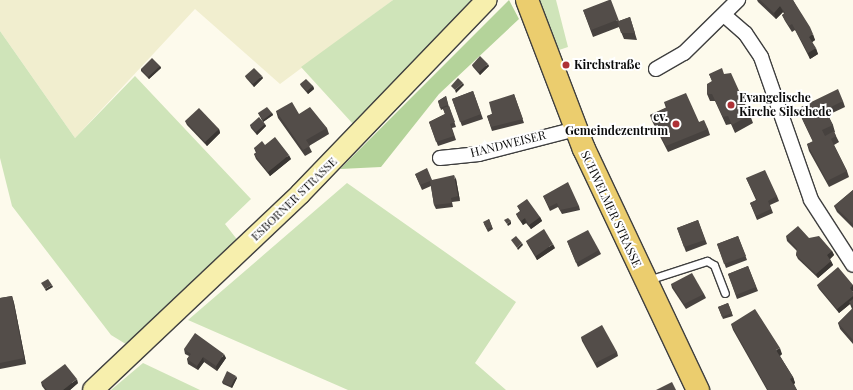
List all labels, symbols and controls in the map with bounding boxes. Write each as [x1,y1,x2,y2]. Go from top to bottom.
place label: Kirchstraße [574,58,641,72]
marker: Kirchstraße [561,60,571,70]
place label: Evangelische Kirche Silschede [739,91,831,119]
marker: Evangelische Kirche Silschede [726,100,736,110]
place label: ev. Gemeindezentrum [565,110,668,138]
marker: ev. Gemeindezentrum [671,119,681,129]
street label: HANDWEISER [469,128,547,160]
street label: SCHWELMER STRASSE [578,148,644,270]
street label: ESBORNER STRASSE [248,154,340,244]

